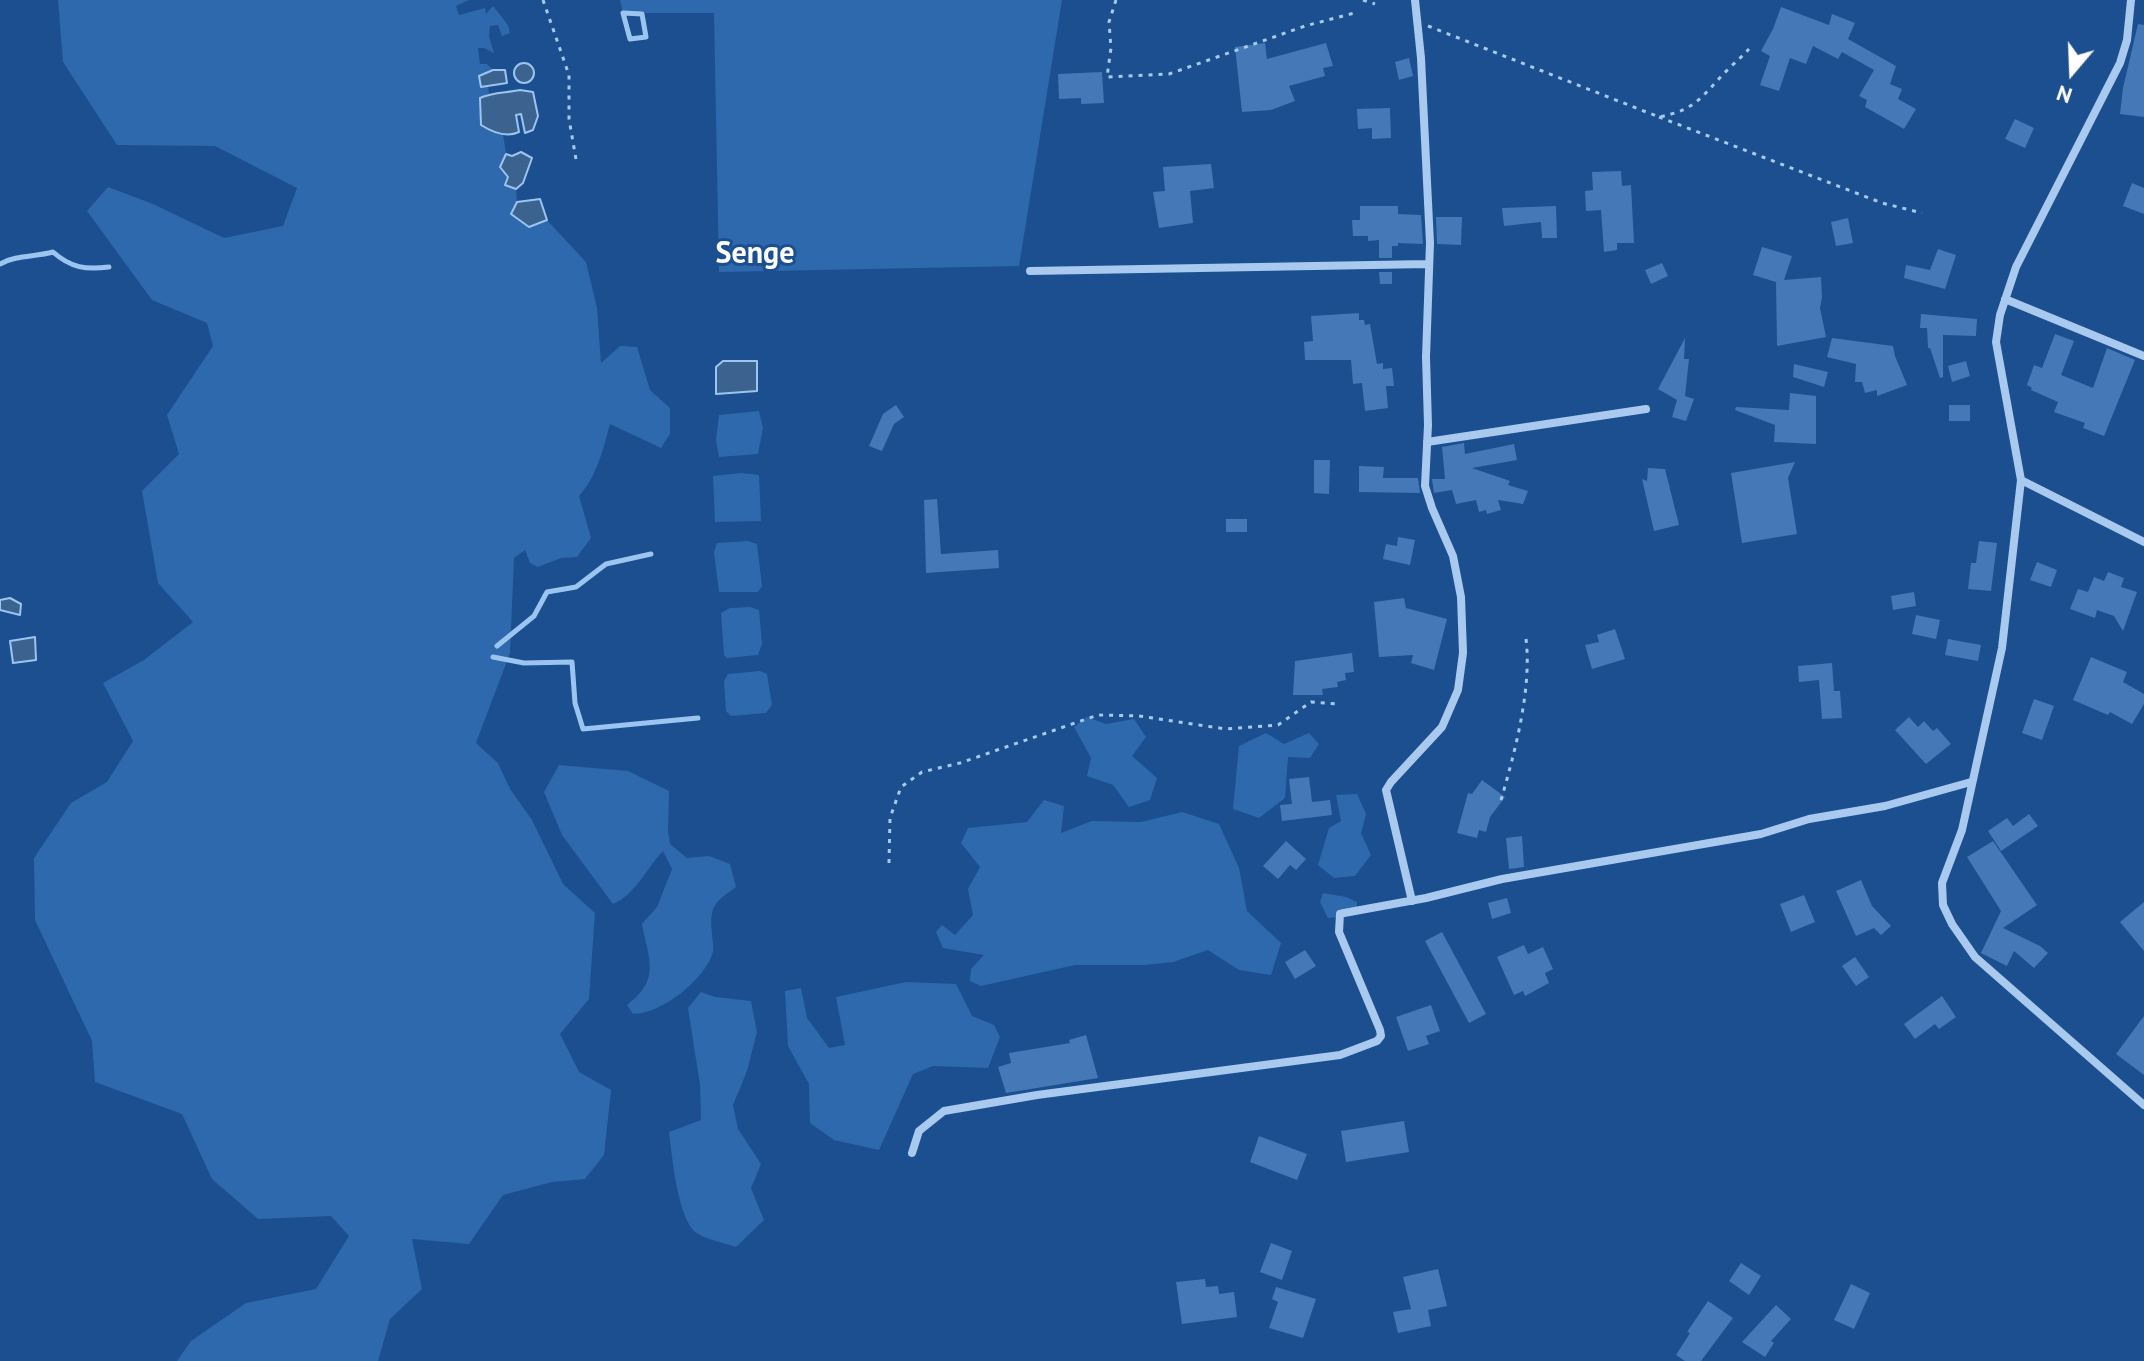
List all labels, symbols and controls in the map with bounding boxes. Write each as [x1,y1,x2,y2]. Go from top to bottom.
north arrow [2032,32,2112,112]
text: N [2053,79,2076,110]
district label: Senge [716,236,794,272]

